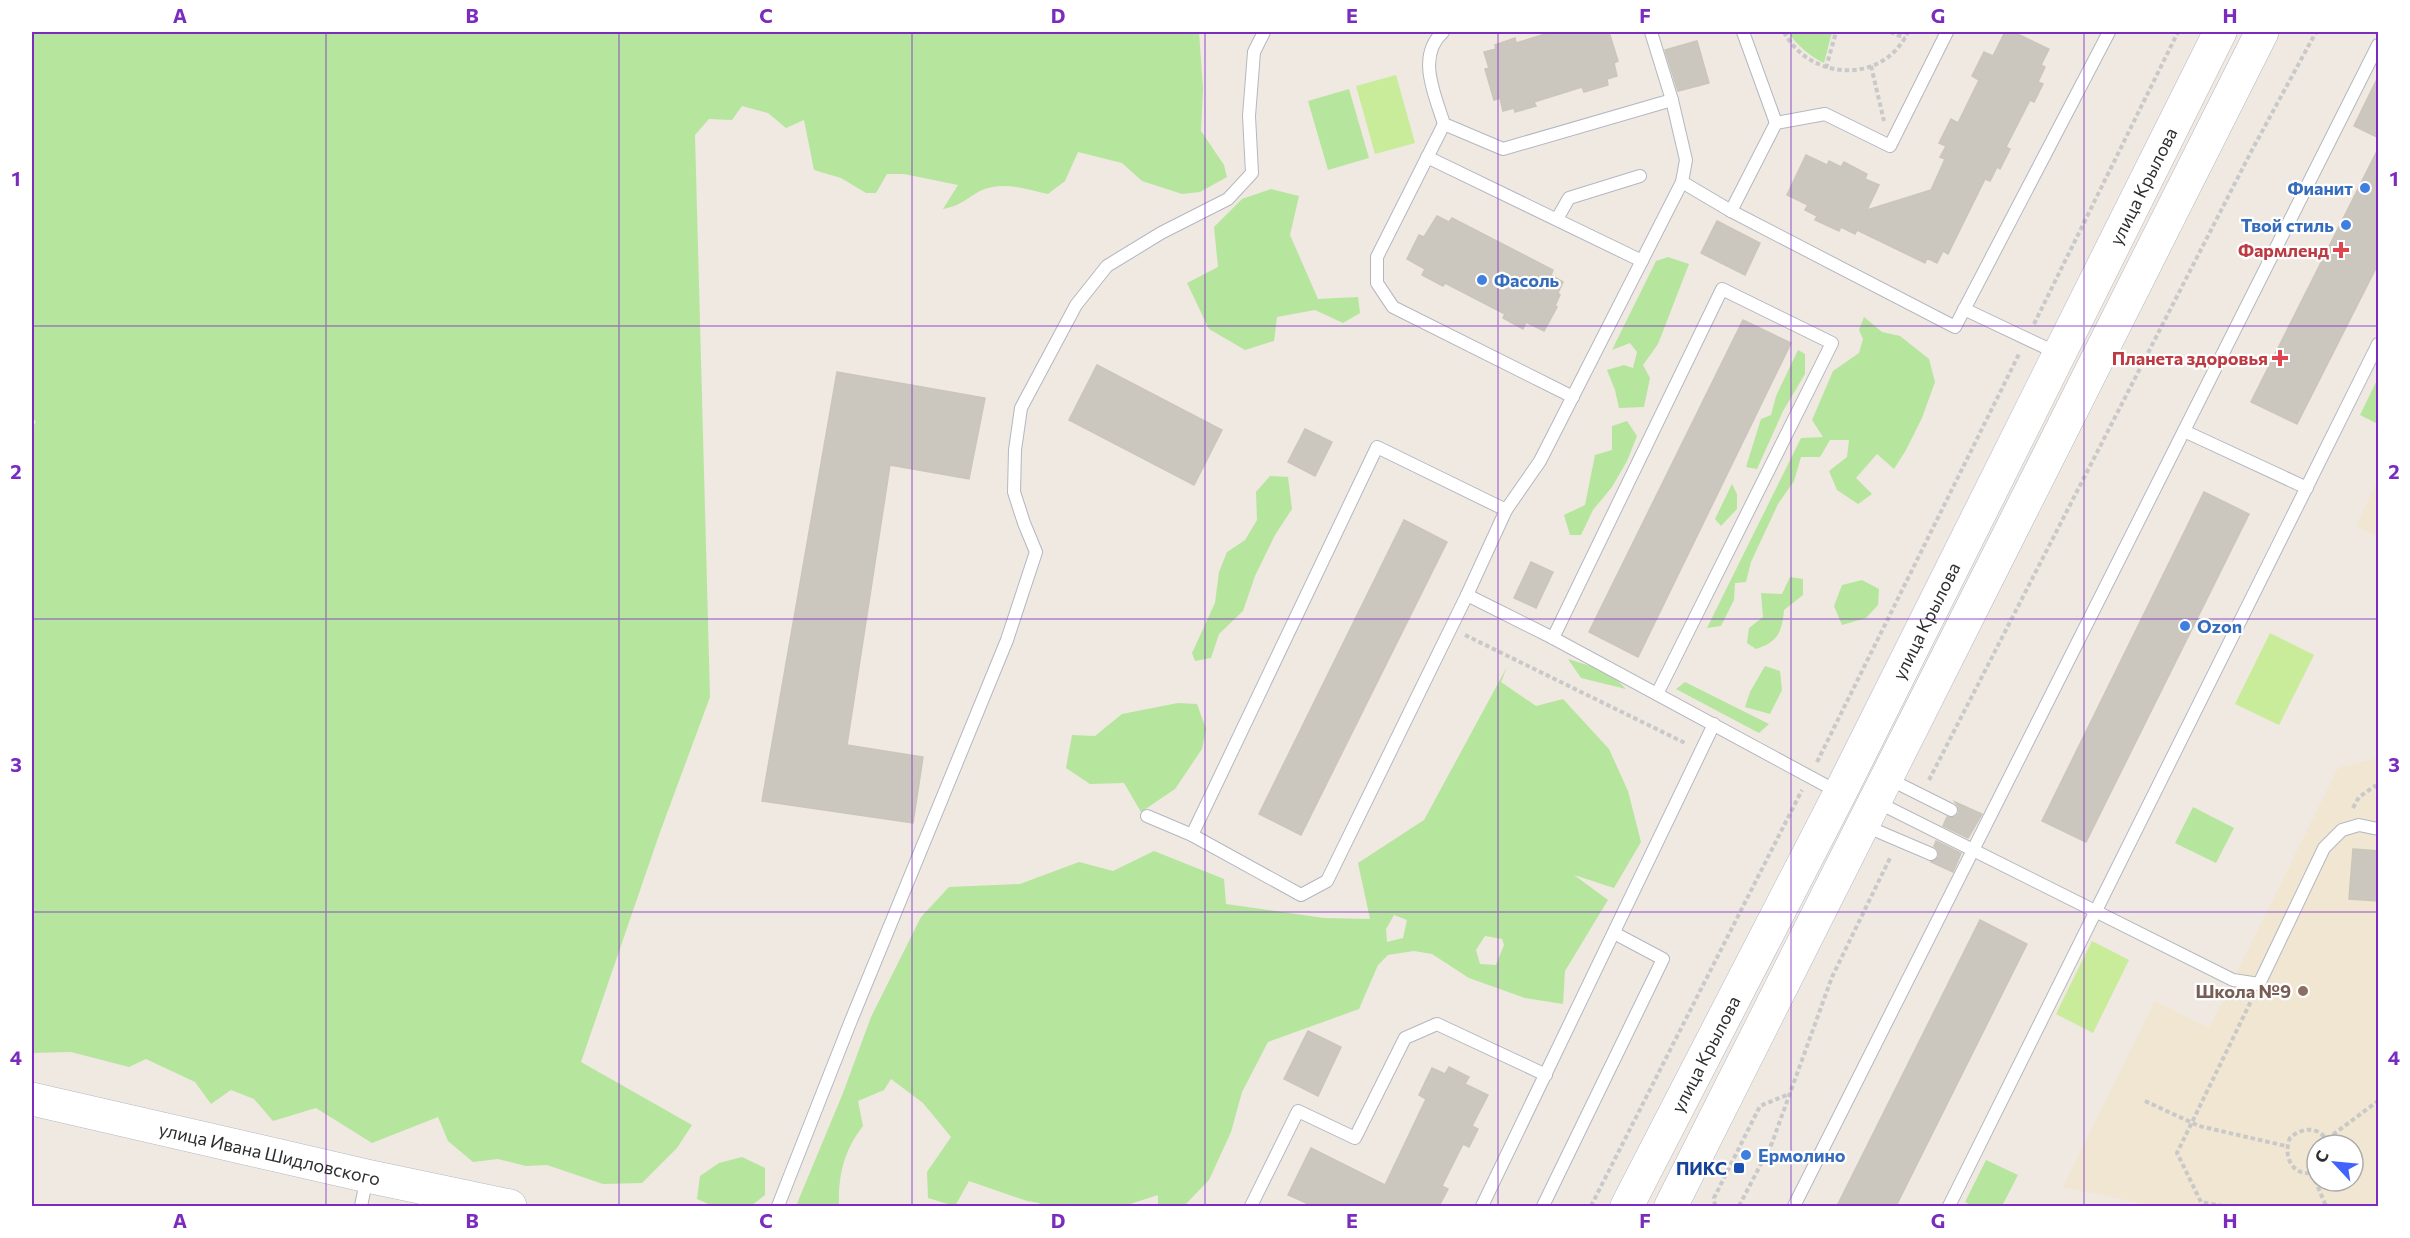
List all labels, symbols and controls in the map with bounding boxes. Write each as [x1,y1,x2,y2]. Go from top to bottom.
text: A [173,3,187,27]
text: B [465,3,479,27]
text: C [759,3,773,27]
text: D [1051,3,1065,27]
text: E [1346,3,1358,27]
text: F [1639,3,1651,27]
text: G [1931,3,1945,27]
text: H [2223,3,2238,27]
street label: улица Крылова [2104,124,2182,249]
text: 1 [11,166,21,190]
text: 1 [2389,166,2399,190]
place label: Фианит [2287,177,2353,199]
marker: Фианит [2358,181,2372,195]
place label: Твой стиль [2241,214,2334,236]
marker: Твой стиль [2339,218,2353,232]
place label: Фармленд [2238,239,2329,261]
marker: Фармленд [2334,243,2348,257]
place label: Фасоль [1494,269,1560,291]
marker: Фасоль [1475,273,1489,287]
place label: Планета здоровья [2112,347,2268,369]
marker: Планета здоровья [2273,351,2287,365]
text: 2 [10,459,22,483]
text: 2 [2388,459,2400,483]
street label: улица Крылова [1887,559,1964,683]
place label: Ozon [2197,615,2242,637]
marker: Ozon [2178,619,2192,633]
text: 3 [10,752,22,776]
text: 3 [2388,752,2400,776]
place label: Школа №9 [2196,980,2291,1002]
marker: Школа №9 [2296,984,2310,998]
street label: улица Крылова [1666,992,1745,1116]
text: 4 [10,1045,22,1069]
text: 4 [2388,1045,2400,1069]
street label: улица Ивана Шидловского [157,1118,382,1190]
north arrow [2305,1133,2365,1193]
place label: Ермолино [1758,1144,1846,1166]
text: С [2310,1147,2332,1165]
marker: Ермолино [1739,1148,1753,1162]
place label: ПИКС [1676,1157,1727,1179]
marker: ПИКС [1732,1161,1746,1175]
text: A [173,1208,187,1232]
text: B [465,1208,479,1232]
text: C [759,1208,773,1232]
text: D [1051,1208,1065,1232]
text: E [1346,1208,1358,1232]
text: F [1639,1208,1651,1232]
text: G [1931,1208,1945,1232]
text: H [2223,1208,2238,1232]

